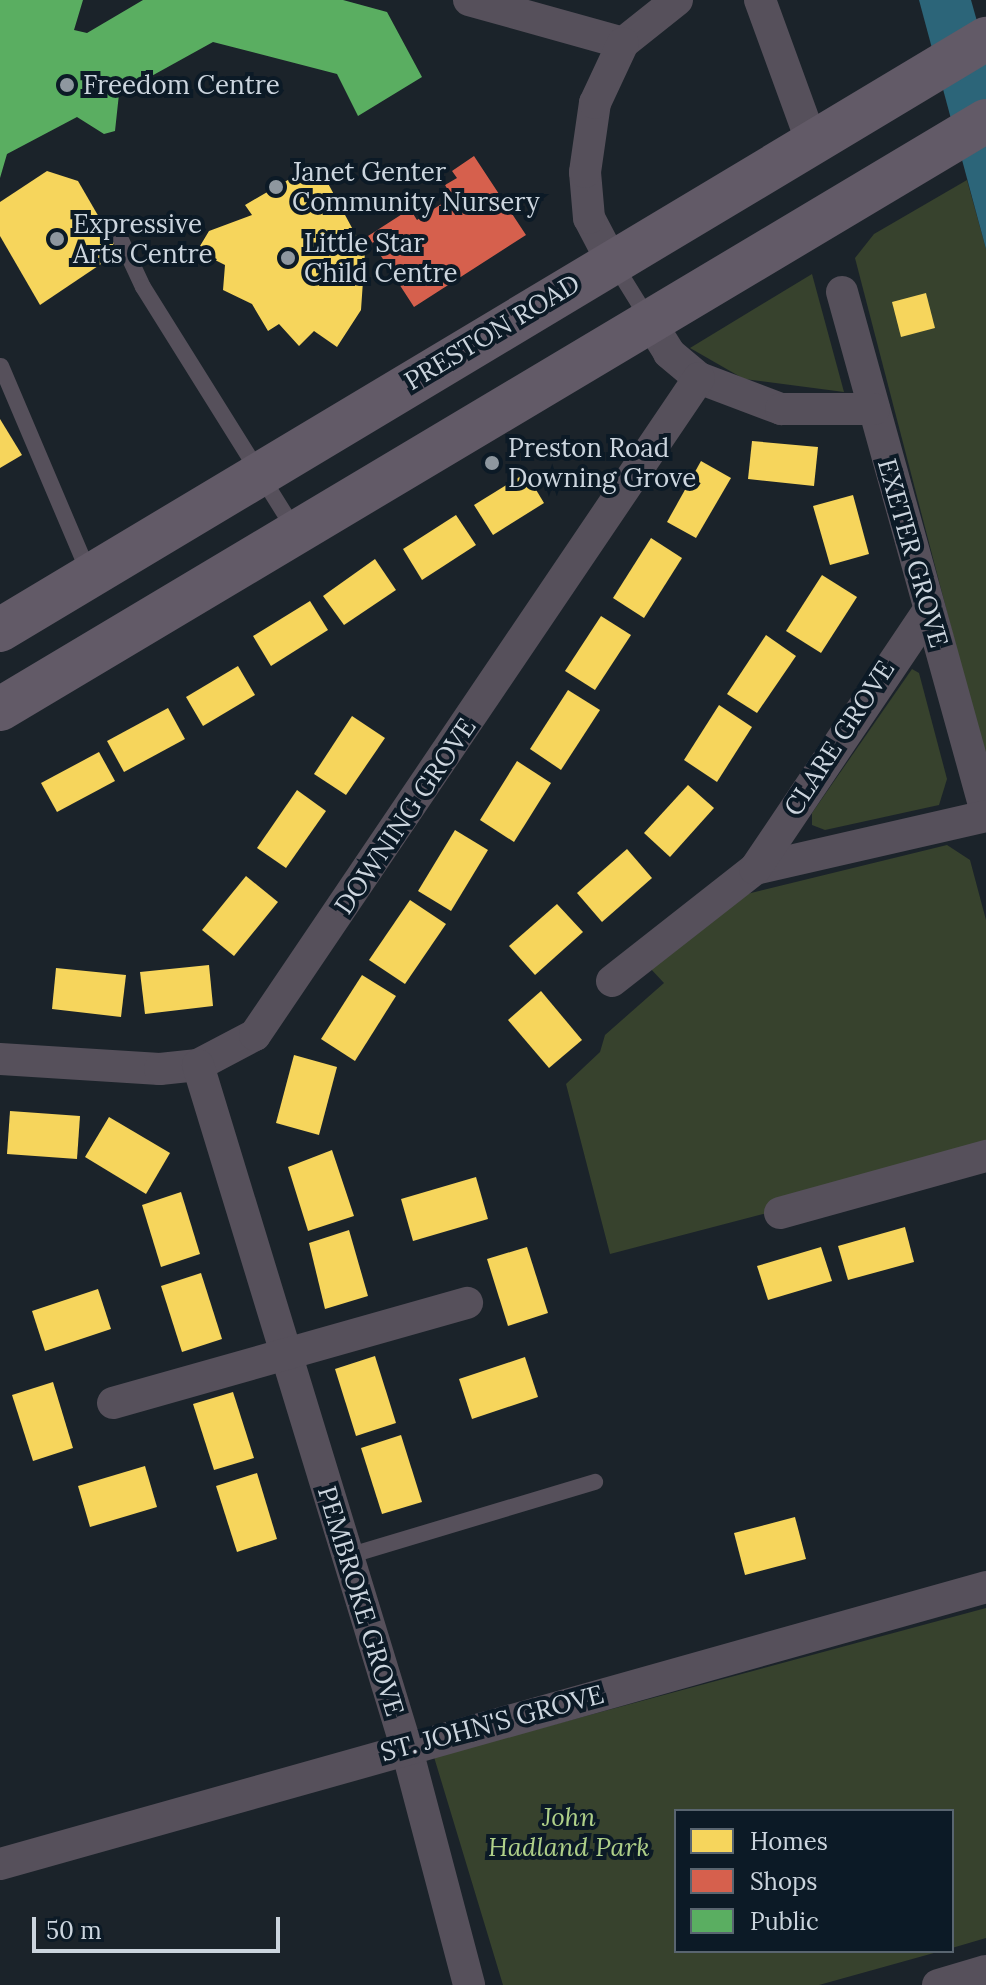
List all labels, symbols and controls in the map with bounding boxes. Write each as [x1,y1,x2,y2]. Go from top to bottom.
place label: Freedom Centre [83,69,280,101]
marker: Freedom Centre [58,76,76,94]
place label: Janet Genter Community Nursery [292,156,540,218]
marker: Janet Genter Community Nursery [267,178,285,196]
place label: Expressive Arts Centre [73,208,213,270]
place label: Little Star Child Centre [304,227,458,288]
marker: Expressive Arts Centre [48,230,66,248]
marker: Little Star Child Centre [279,249,297,267]
street label: PRESTON ROAD [399,267,585,397]
place label: Preston Road Downing Grove [508,432,696,494]
marker: Preston Road Downing Grove [483,454,501,472]
street label: EXETER GROVE [871,455,955,651]
street label: CLARE GROVE [777,655,901,821]
street label: DOWNING GROVE [328,712,482,920]
street label: PEMBROKE GROVE [311,1482,411,1720]
street label: ST. JOHN'S GROVE [377,1678,607,1768]
park label: John Hadland Park [488,1801,650,1862]
legend [674,1809,954,1953]
text: Homes [750,1826,828,1857]
text: Shops [750,1866,817,1897]
scale bar [36,1901,284,1951]
text: Public [750,1906,819,1937]
text: 50 m [46,1915,102,1946]

